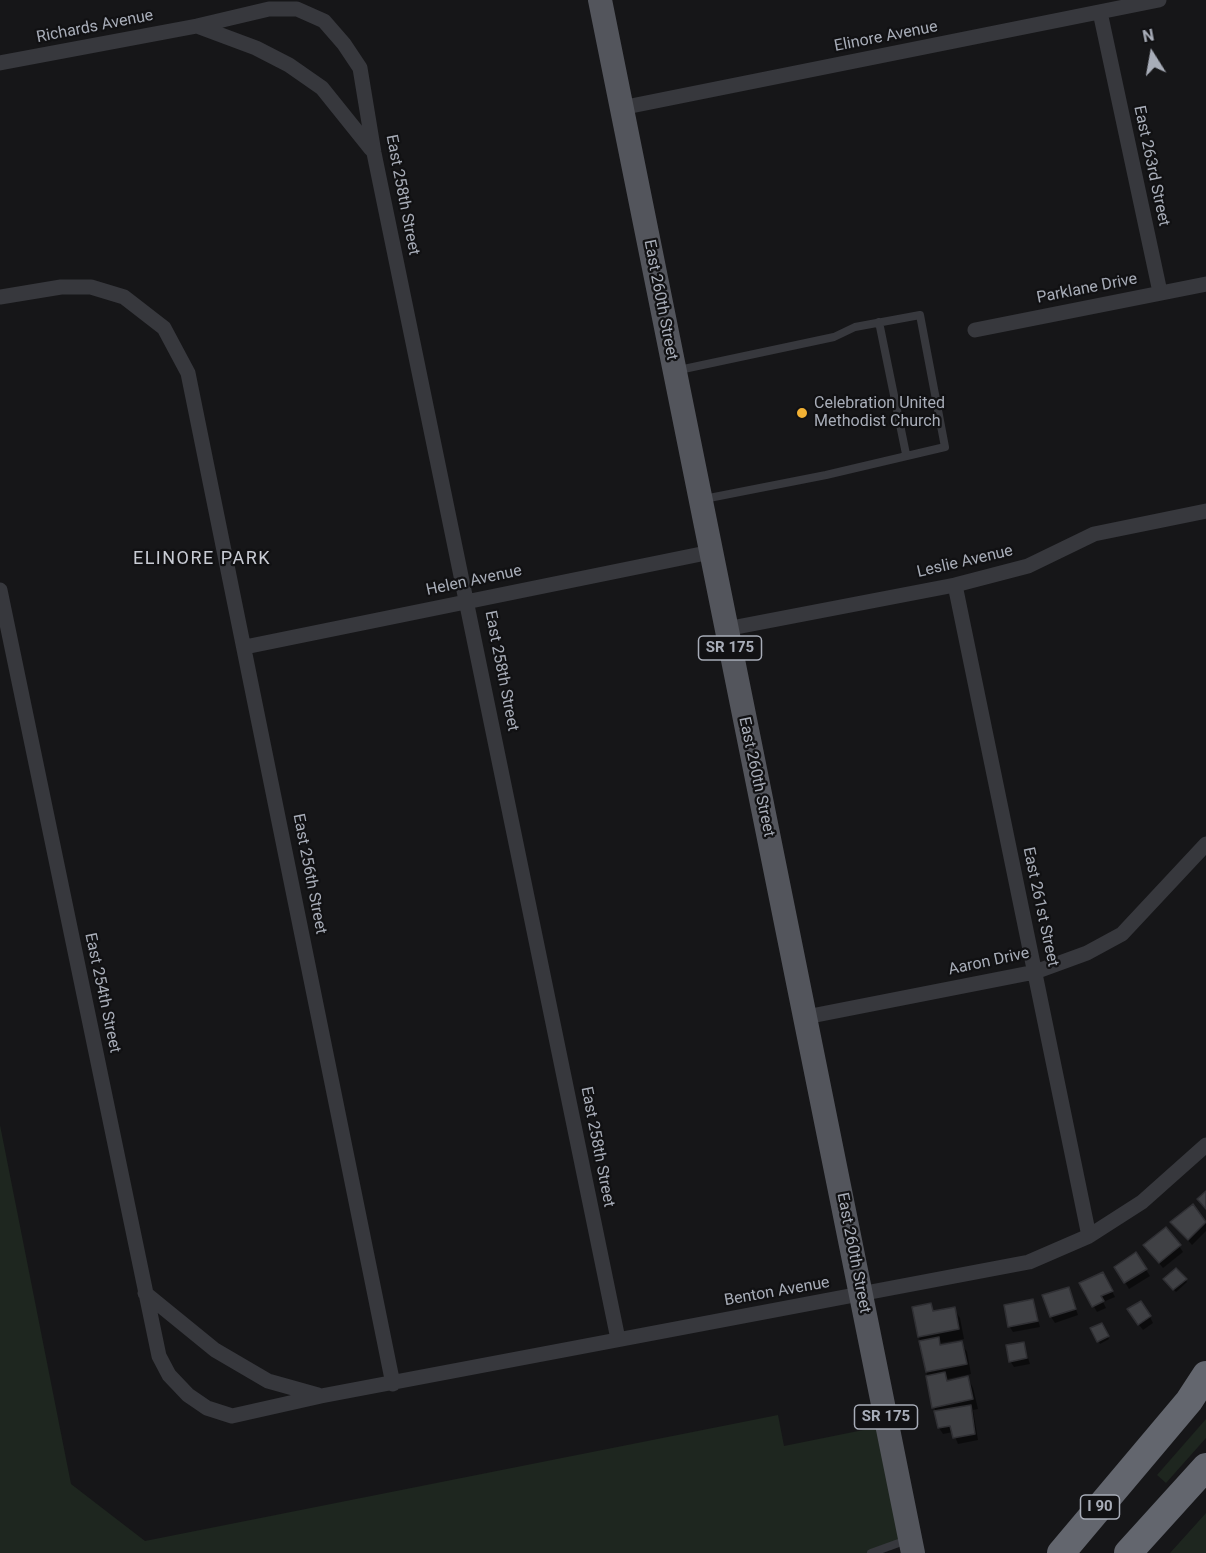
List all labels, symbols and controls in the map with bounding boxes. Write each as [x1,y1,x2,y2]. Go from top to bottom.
street label: Richards Avenue [35,6,155,48]
street label: Elinore Avenue [833,18,939,56]
north arrow [1122,24,1182,84]
text: N [1141,25,1156,46]
street label: East 263rd Street [1129,104,1173,228]
street label: East 258th Street [381,133,423,257]
street label: East 260th Street [639,238,681,362]
street label: Parklane Drive [1035,270,1139,308]
place label: Celebration United Methodist Church [814,394,945,432]
marker: Celebration United Methodist Church [795,406,809,420]
street label: Leslie Avenue [915,542,1015,582]
district label: ELINORE PARK [133,548,271,570]
street label: Helen Avenue [424,561,524,601]
street label: East 258th Street [480,609,522,733]
road number: SR 175 [698,636,762,660]
street label: East 260th Street [734,715,778,839]
street label: East 256th Street [288,812,330,936]
street label: East 261st Street [1018,845,1062,969]
street label: East 254th Street [80,931,124,1055]
street label: Aaron Drive [947,944,1031,980]
street label: East 258th Street [576,1085,618,1209]
street label: East 260th Street [832,1191,874,1315]
street label: Benton Avenue [723,1273,831,1311]
road number: SR 175 [854,1405,918,1429]
road number: I 90 [1080,1495,1120,1519]

